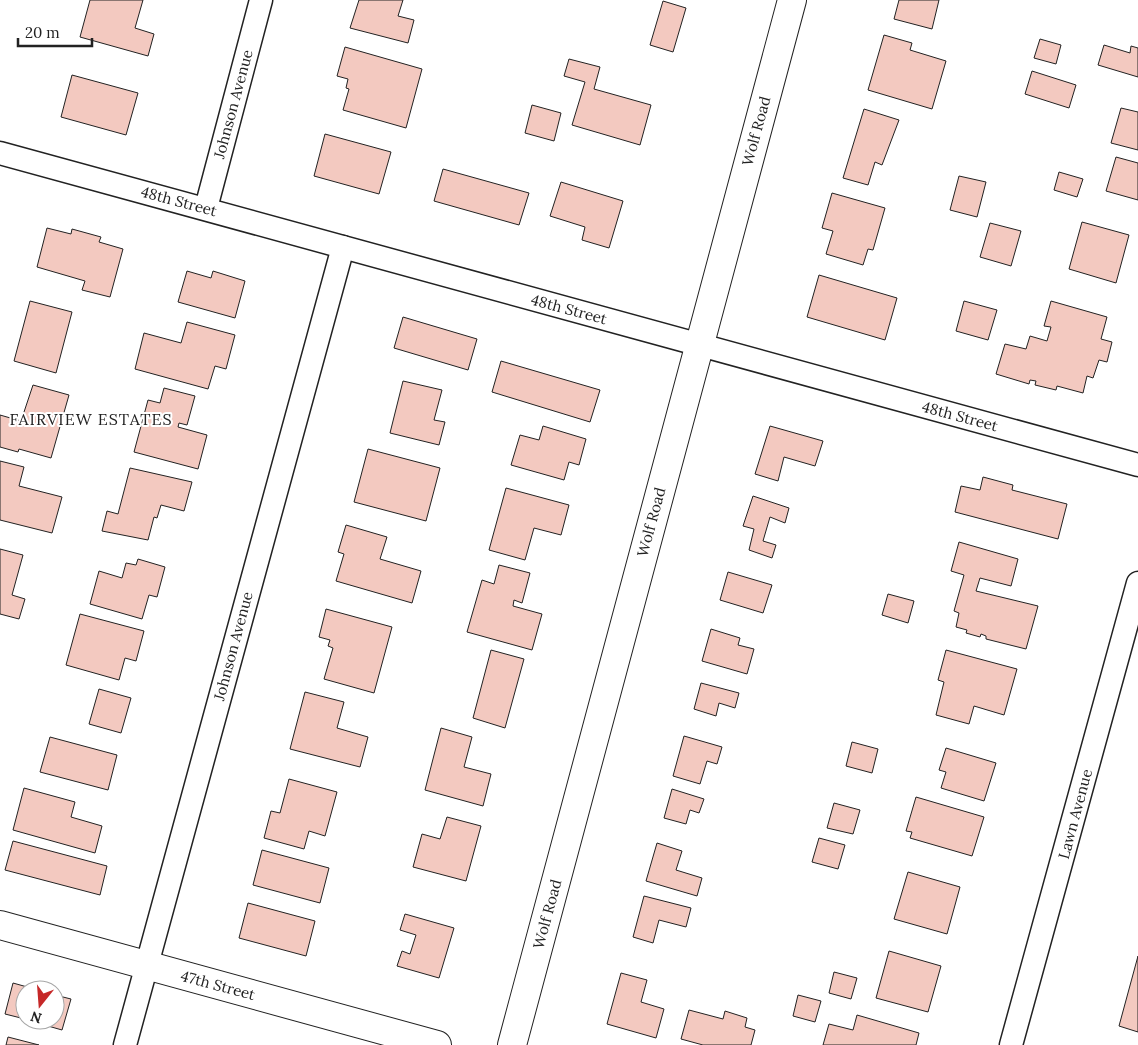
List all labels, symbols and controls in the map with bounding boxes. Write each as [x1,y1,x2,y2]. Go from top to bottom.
scale bar [18,15,91,47]
text: 20 m [25,23,60,42]
street label: Johnson Avenue [209,47,257,162]
street label: Wolf Road [738,94,774,168]
street label: 48th Street [139,182,219,220]
street label: 48th Street [529,290,609,328]
street label: 48th Street [920,397,1000,435]
district label: FAIRVIEW ESTATES [9,409,173,429]
street label: Wolf Road [633,485,669,559]
street label: Johnson Avenue [209,589,257,704]
street label: Lawn Avenue [1054,767,1096,861]
street label: Wolf Road [529,877,565,951]
street label: 47th Street [179,966,257,1004]
north arrow [15,980,65,1030]
text: N [28,1007,44,1028]

